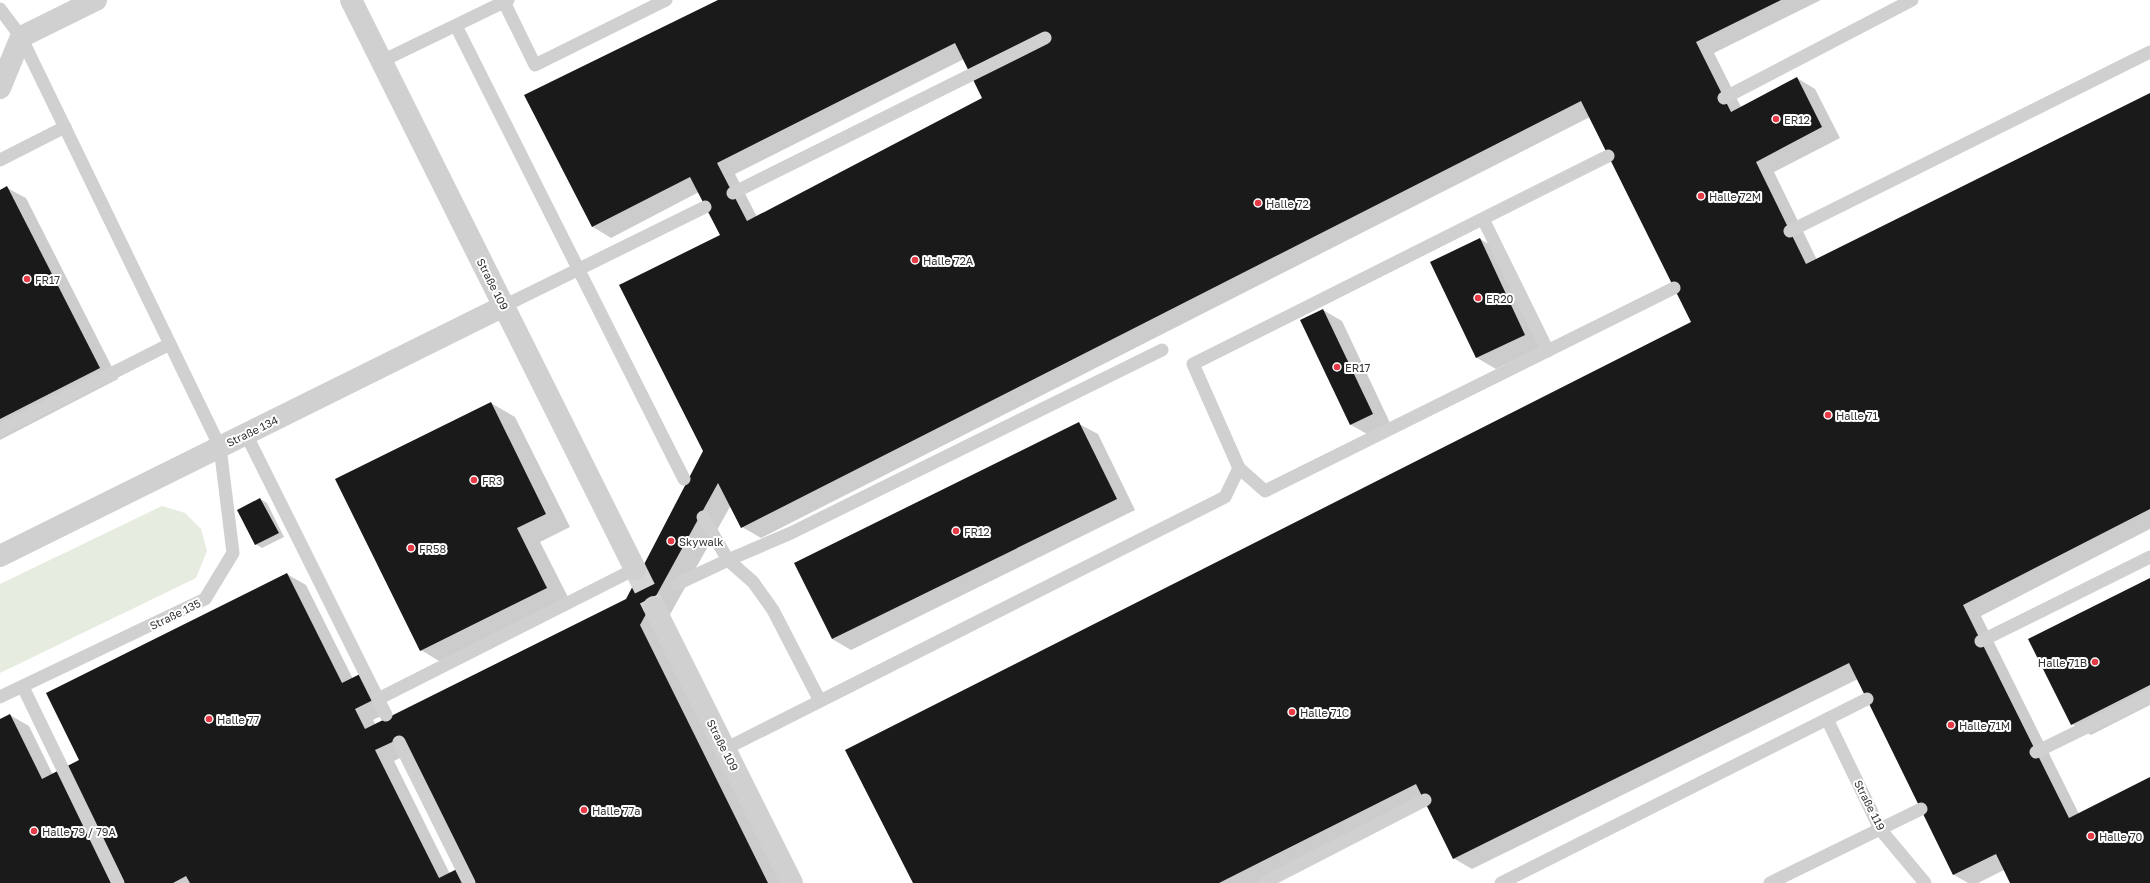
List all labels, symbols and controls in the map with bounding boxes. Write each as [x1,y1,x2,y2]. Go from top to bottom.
place label: ER12 [1784,113,1810,126]
marker: ER12 [1771,114,1781,124]
place label: Halle 72M [1709,190,1761,203]
marker: Halle 72M [1696,191,1706,201]
place label: Halle 72 [1266,197,1309,210]
marker: Halle 72 [1253,198,1263,208]
place label: Halle 72A [923,254,974,267]
marker: Halle 72A [910,255,920,265]
street label: Straße 109 [475,256,511,312]
place label: FR17 [35,273,60,286]
marker: FR17 [22,274,32,284]
place label: ER20 [1486,292,1514,305]
marker: ER20 [1473,293,1483,303]
place label: ER17 [1345,361,1371,374]
marker: ER17 [1332,362,1342,372]
place label: Halle 71 [1836,409,1878,422]
marker: Halle 71 [1823,410,1833,420]
street label: Straße 134 [224,413,280,449]
place label: FR3 [482,474,502,487]
marker: FR3 [469,475,479,485]
place label: FR12 [964,525,990,538]
marker: FR12 [951,526,961,536]
place label: Skywalk [679,535,723,548]
marker: Skywalk [666,536,676,546]
place label: FR58 [419,542,446,555]
marker: FR58 [406,543,416,553]
street label: Straße 135 [147,596,203,632]
place label: Halle 71B [2038,656,2087,669]
marker: Halle 71B [2090,657,2100,667]
place label: Halle 71C [1300,706,1349,719]
marker: Halle 71C [1287,707,1297,717]
place label: Halle 77 [217,713,259,726]
marker: Halle 77 [204,714,214,724]
street label: Straße 109 [705,717,741,773]
place label: Halle 71M [1959,719,2010,732]
marker: Halle 71M [1946,720,1956,730]
street label: Straße 119 [1852,778,1888,832]
place label: Halle 77a [592,804,641,817]
marker: Halle 77a [579,805,589,815]
place label: Halle 79 / 79A [42,825,116,838]
marker: Halle 79 / 79A [29,826,39,836]
place label: Halle 70 [2099,830,2142,843]
marker: Halle 70 [2086,831,2096,841]

